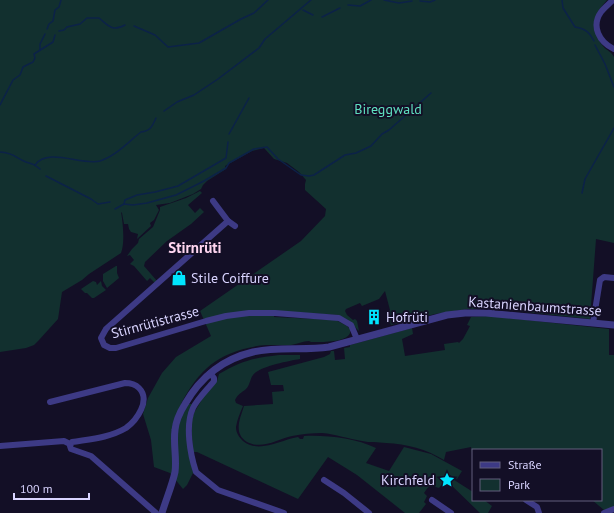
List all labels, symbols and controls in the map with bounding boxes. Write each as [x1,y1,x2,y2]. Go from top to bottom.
park label: Bireggwald [354,100,422,118]
district label: Stirnrüti [168,238,222,257]
shop icon: Stile Coiffure [170,269,188,287]
place label: Stile Coiffure [191,269,269,287]
street label: Kastanienbaumstrasse [468,292,602,320]
street label: Stirnrütistrasse [109,302,201,342]
building icon: Hofrüti [365,308,383,326]
place label: Hofrüti [386,308,428,326]
legend [472,449,602,501]
text: Straße [508,457,542,472]
place label: Kirchfeld [381,471,435,489]
place icon: Kirchfeld [438,471,456,489]
scale bar [14,475,89,501]
text: Park [508,477,530,492]
text: 100 m [20,481,53,496]

